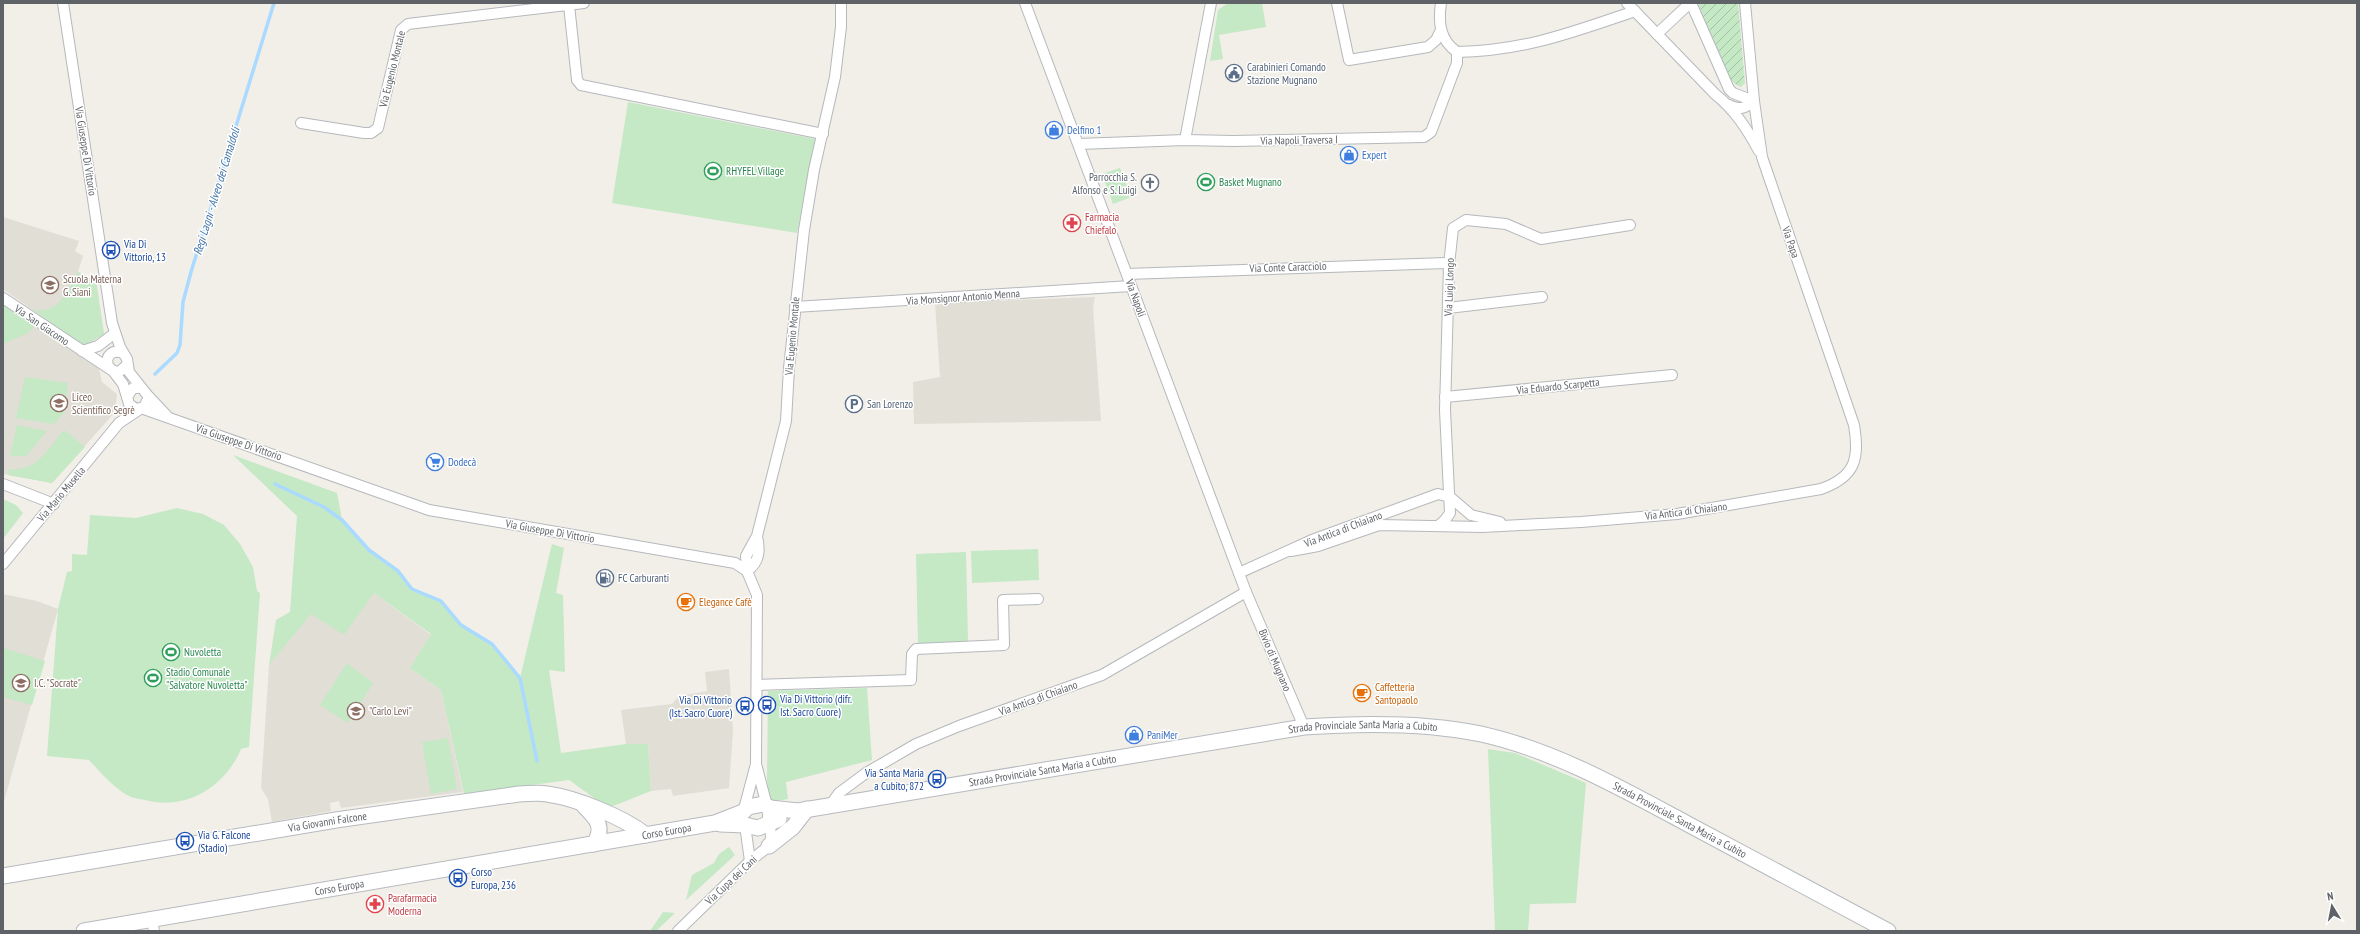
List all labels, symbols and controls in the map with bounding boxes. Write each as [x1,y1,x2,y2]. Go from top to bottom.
street label: Via Eugenio Montale [375,29,408,110]
place label: Carabinieri Comando Stazione Mugnano [1247,60,1326,87]
public building icon: Carabinieri Comando Stazione Mugnano [1224,63,1244,83]
street label: Via Giuseppe Di Vittorio [72,104,100,197]
shop icon: Delfino 1 [1044,120,1064,140]
place label: Delfino 1 [1067,123,1102,137]
water label: Regi Lagni - Alveo dei Camaldoli [189,124,243,257]
street label: Via Napoli Traversa I [1259,132,1338,148]
shop icon: Expert [1339,145,1359,165]
place label: Expert [1362,148,1387,162]
sports icon: RHYFEL Village [703,161,723,181]
place label: RHYFEL Village [726,164,784,178]
place label: Parrocchia S. Alfonso e S. Luigi [1072,170,1137,197]
sports icon: Basket Mugnano [1196,172,1216,192]
church icon: Parrocchia S. Alfonso e S. Luigi [1140,173,1160,193]
place label: Basket Mugnano [1219,175,1282,189]
place label: Farmacia Chiefalo [1085,210,1119,237]
pharmacy icon: Farmacia Chiefalo [1062,213,1082,233]
street label: Via Papa [1779,223,1803,260]
place label: Via Di Vittorio, 13 [123,237,166,264]
bus stop icon: Via Di Vittorio, 13 [101,240,121,260]
street label: Via Luigi Longo [1441,257,1457,317]
street label: Via Conte Caracciolo [1248,259,1327,275]
place label: Scuola Materna G. Siani [63,272,122,299]
school or university icon: Scuola Materna G. Siani [40,275,60,295]
street label: Via Napoli [1122,276,1149,319]
street label: Via Monsignor Antonio Menna [905,286,1020,308]
street label: Via Eugenio Montale [782,296,802,377]
street label: Via San Giacomo [11,301,72,349]
street label: Via Eduardo Scarpetta [1515,375,1600,397]
place label: Liceo Scientifico Segrè [72,390,135,417]
school or university icon: Liceo Scientifico Segrè [49,393,69,413]
parking icon: San Lorenzo [844,394,864,414]
place label: San Lorenzo [867,397,913,411]
street label: Via Giuseppe Di Vittorio [193,420,284,463]
supermarket icon: Dodecà [425,452,445,472]
place label: Dodecà [448,455,476,469]
street label: Via Mario Musella [33,464,88,525]
street label: Via Antica di Chiaiano [1643,499,1728,523]
street label: Via Antica di Chiaiano [1301,508,1384,551]
street label: Via Giuseppe Di Vittorio [503,516,596,546]
fuel station icon: FC Carburanti [595,568,615,588]
place label: FC Carburanti [618,571,669,585]
cafe icon: Elegance Cafè [676,592,696,612]
place label: Elegance Cafè [699,595,752,609]
street label: Bivio di Mugnano [1256,627,1294,693]
sports icon: Nuvoletta [161,642,181,662]
place label: Nuvoletta [184,645,221,659]
place label: Stadio Comunale "Salvatore Nuvoletta" [166,665,247,692]
sports icon: Stadio Comunale "Salvatore Nuvoletta" [143,668,163,688]
school or university icon: I.C. "Socrate" [11,673,31,693]
place label: I.C. "Socrate" [34,676,81,690]
street label: Via Antica di Chiaiano [996,677,1079,719]
place label: Caffetteria Santopaolo [1375,680,1418,707]
cafe icon: Caffetteria Santopaolo [1352,683,1372,703]
place label: Via Di Vittorio (difr. Ist. Sacro Cuore) [779,692,852,719]
place label: Via Di Vittorio (Ist. Sacro Cuore) [669,693,732,720]
bus stop icon: Via Di Vittorio (difr. Ist. Sacro Cuore) [757,695,777,715]
bus stop icon: Via Di Vittorio (Ist. Sacro Cuore) [735,696,755,716]
school or university icon: "Carlo Levi" [346,701,366,721]
place label: "Carlo Levi" [369,704,412,718]
street label: Strada Provinciale Santa Maria a Cubito [1287,717,1438,736]
shop icon: PaniMer [1124,725,1144,745]
place label: PaniMer [1147,728,1178,742]
street label: Strada Provinciale Santa Maria a Cubito [968,751,1118,790]
place label: Via Santa Maria a Cubito, 872 [864,766,924,793]
bus stop icon: Via Santa Maria a Cubito, 872 [927,769,947,789]
street label: Strada Provinciale Santa Maria a Cubito [1611,779,1749,861]
street label: Via Giovanni Falcone [286,809,368,835]
street label: Corso Europa [641,820,692,842]
place label: Via G. Falcone (Stadio) [197,828,251,855]
bus stop icon: Via G. Falcone (Stadio) [175,831,195,851]
street label: Via Cupa dei Cani [701,852,760,908]
place label: Corso Europa, 236 [471,865,516,892]
bus stop icon: Corso Europa, 236 [448,868,468,888]
street label: Corso Europa [314,876,365,898]
north arrow [2312,886,2352,926]
text: N [2326,889,2334,904]
place label: Parafarmacia Moderna [388,891,437,918]
pharmacy icon: Parafarmacia Moderna [365,894,385,914]

